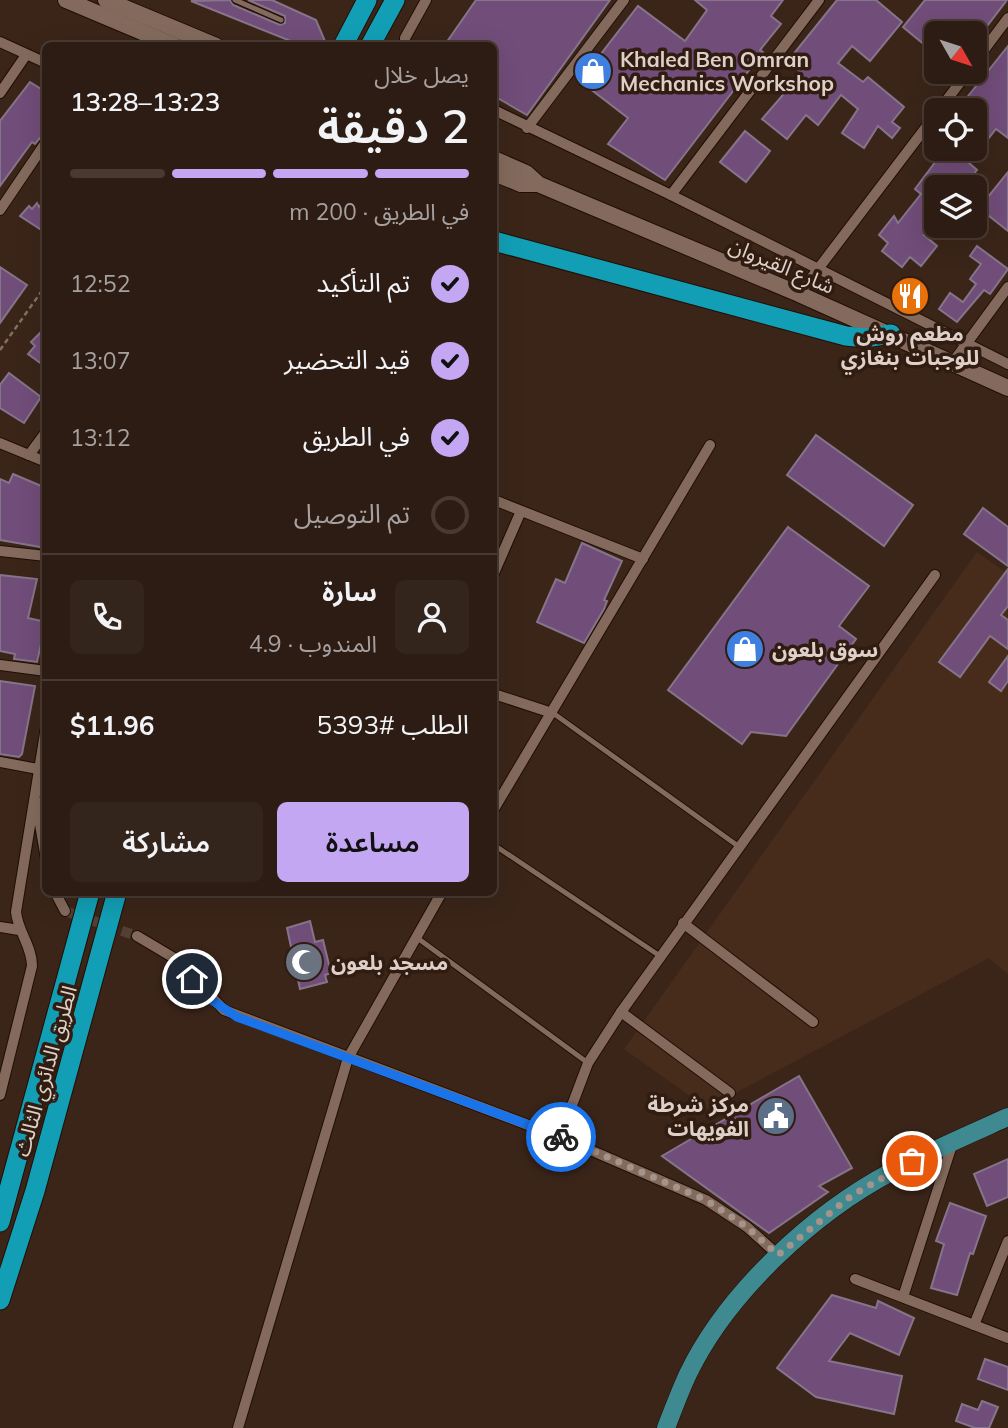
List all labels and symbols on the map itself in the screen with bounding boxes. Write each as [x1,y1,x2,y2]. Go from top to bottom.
north arrow [924,21,987,84]
place label: Khaled Ben Omran Mechanics Workshop [620,46,834,96]
shop icon: Khaled Ben Omran Mechanics Workshop [572,50,614,92]
street label: شارع القيروان [724,231,839,302]
restaurant icon: مطعم روش للوجبات بنغازي [889,275,931,317]
place label: مطعم روش للوجبات بنغازي [841,320,979,375]
shop icon: سوق بلعون [724,628,766,670]
place label: سوق بلعون [772,636,878,662]
mosque icon: مسجد بلعون [283,941,325,983]
pin [162,949,222,1009]
place label: مسجد بلعون [331,949,448,975]
street label: الطريق الدائري الثالث [8,983,86,1161]
place label: مركز شرطة الفويهات [648,1091,749,1141]
public building icon: مركز شرطة الفويهات [755,1095,797,1137]
courier [526,1102,596,1172]
pin [882,1131,942,1191]

